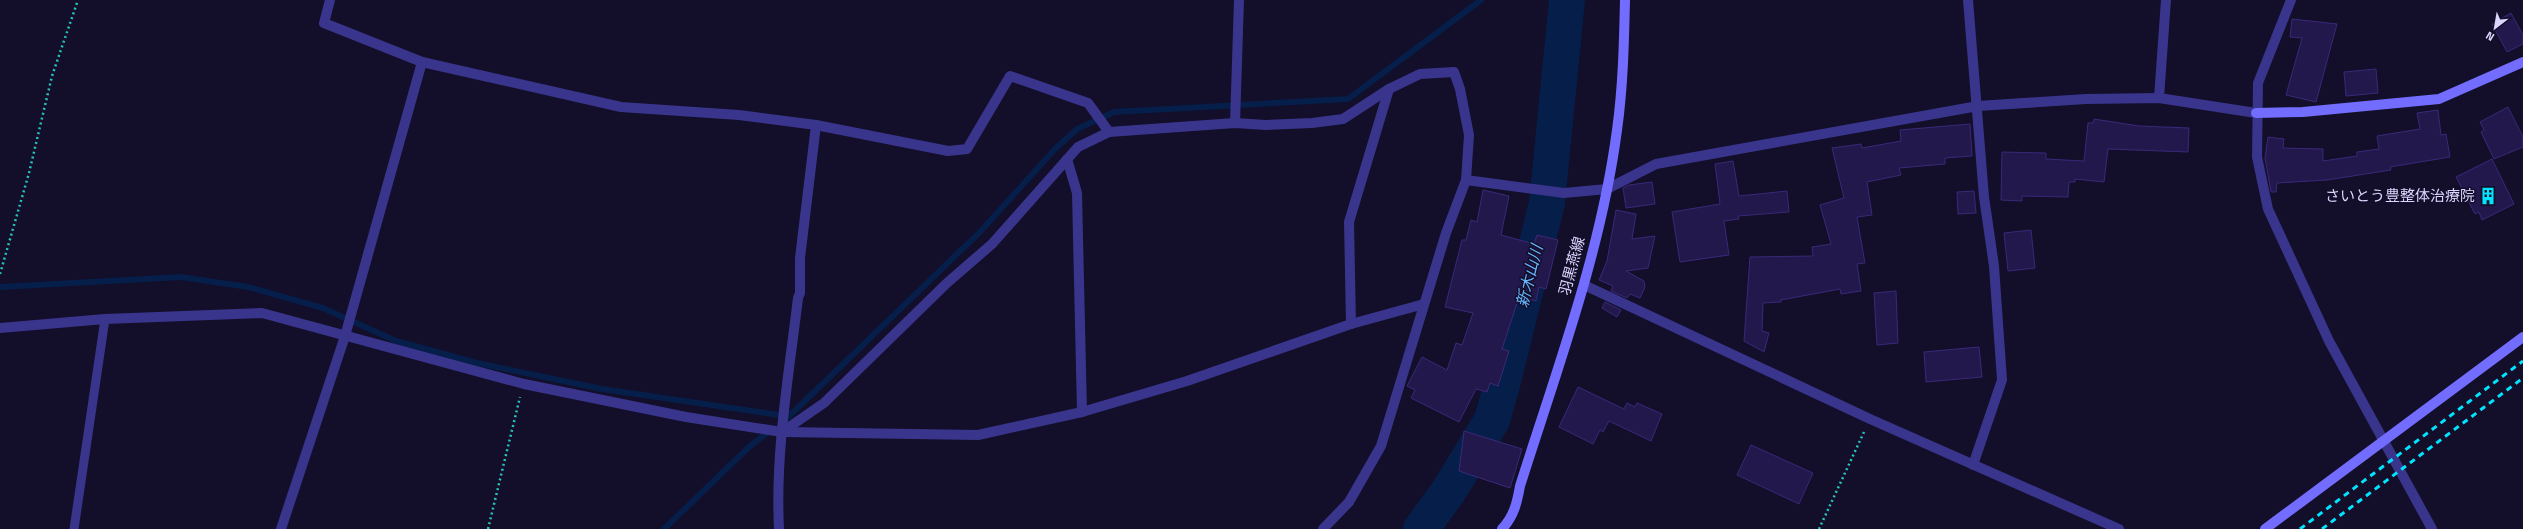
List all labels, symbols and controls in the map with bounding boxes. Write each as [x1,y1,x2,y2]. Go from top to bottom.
north arrow [2475,8,2515,48]
text: N [2482,28,2497,45]
place label: さいとう豊整体治療院 [2325,184,2475,207]
building icon: さいとう豊整体治療院 [2478,186,2498,206]
street label: 羽黒燕線 [1553,234,1590,298]
water label: 新木山川 [1510,240,1549,310]

